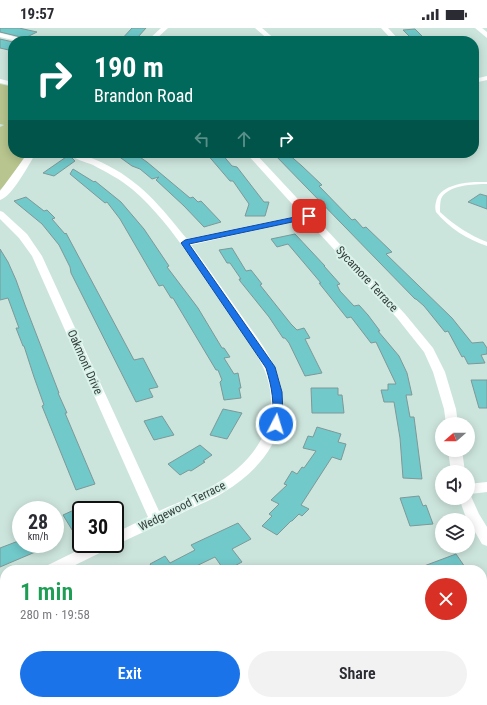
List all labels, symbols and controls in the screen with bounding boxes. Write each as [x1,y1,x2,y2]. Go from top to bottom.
text: 19:57 [20,5,54,23]
text: 190 m [94,51,164,84]
icon: right [28,52,80,104]
text: Brandon Road [94,85,193,106]
icon: left [191,128,213,150]
icon: ahead [233,128,255,150]
icon: right [275,128,297,150]
pin [292,199,326,233]
icon: arrive [298,205,320,227]
street label: Sycamore Terrace [333,243,401,315]
street label: Oakmont Drive [64,327,106,397]
position arrow [255,403,297,445]
north arrow [435,417,475,457]
map controls [435,417,475,553]
button: sound [435,465,475,505]
street label: Wedgewood Terrace [136,478,228,534]
speed limit sign: 30 [72,501,124,553]
text: 28 [28,510,48,534]
button: layers [435,513,475,553]
text: km/h [28,531,48,542]
text: 1 min [20,578,73,606]
button: close [425,578,467,620]
text: 280 m · 19:58 [20,607,90,622]
button: Exit [20,651,240,697]
button: Share [248,651,467,697]

